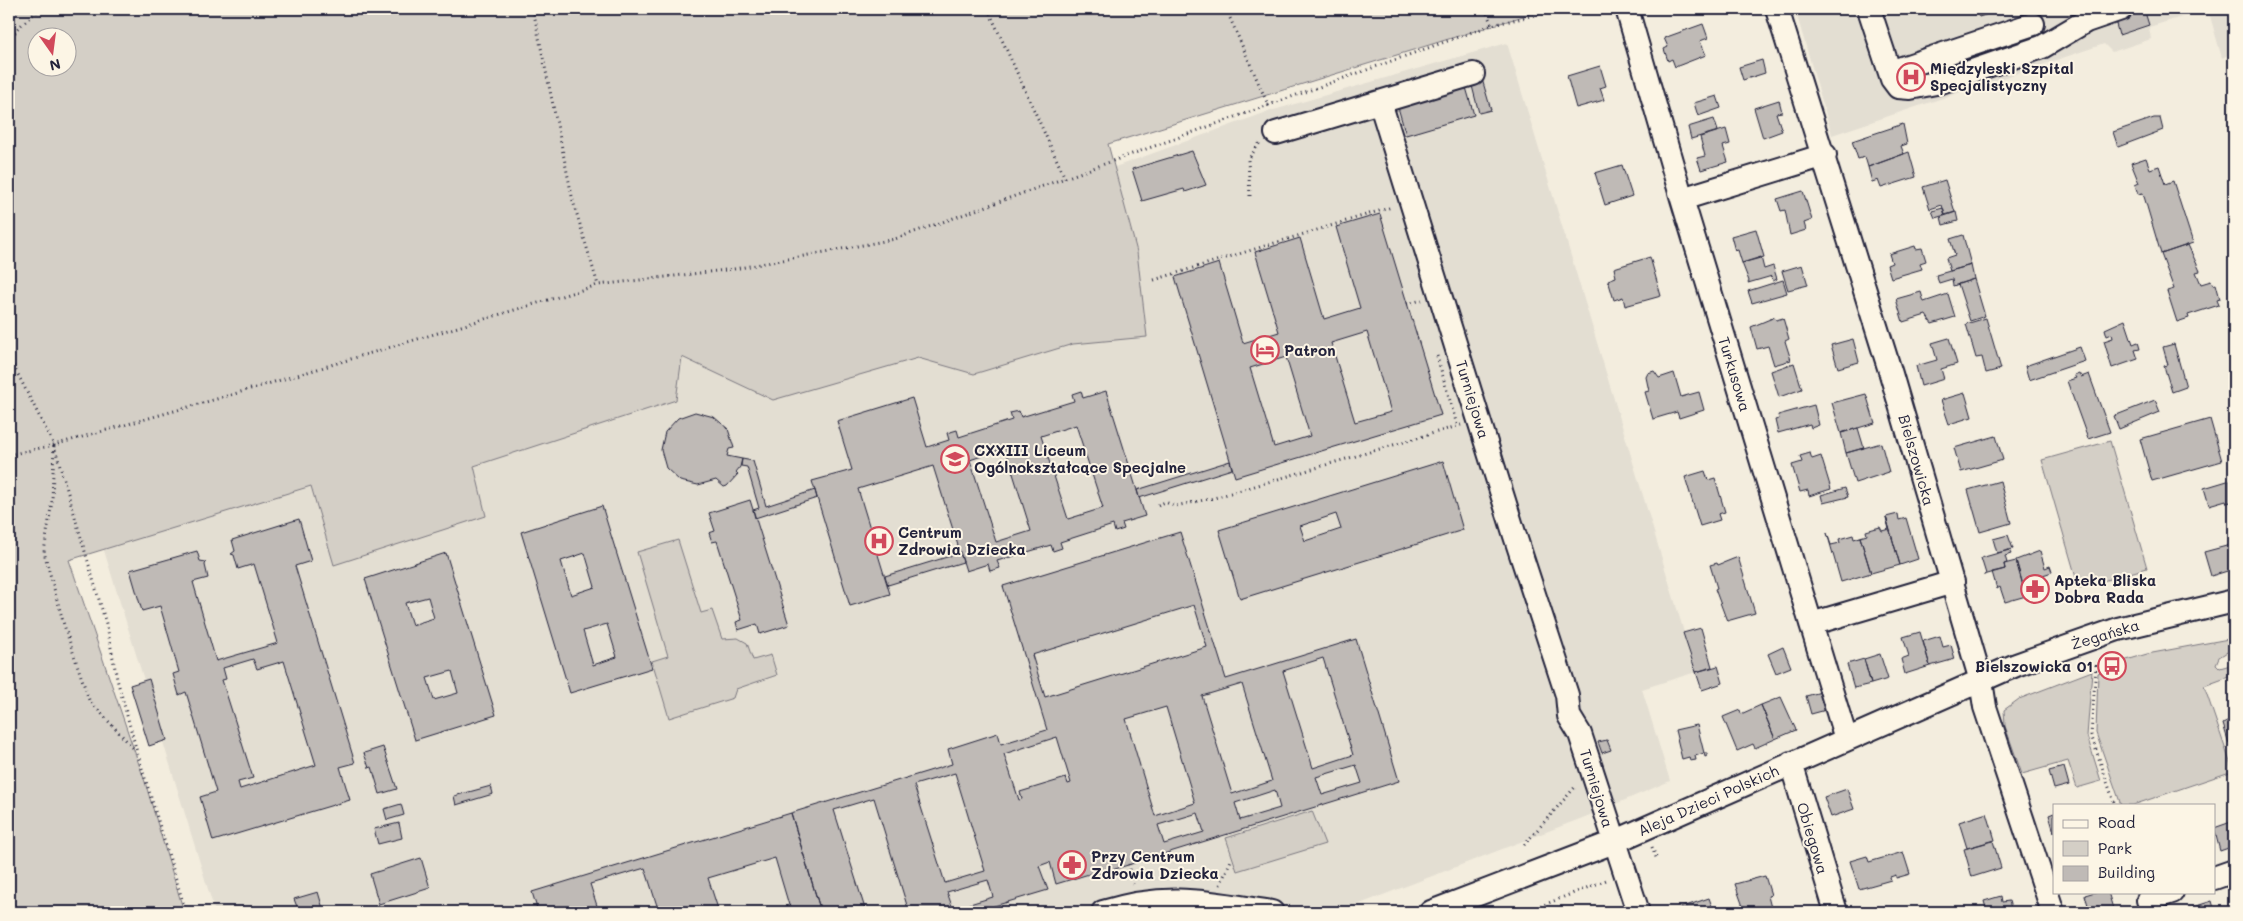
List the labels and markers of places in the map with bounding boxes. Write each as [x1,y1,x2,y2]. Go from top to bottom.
place label: Międzyleski Szpital Specjalistyczny [1930,58,2074,95]
hospital icon: Międzyleski Szpital Specjalistyczny [1896,62,1926,92]
hotel icon: Patron [1250,335,1280,365]
place label: Patron [1284,340,1336,360]
place label: CXXIII Liceum Ogólnokształcące Specjalne [974,440,1186,477]
school or university icon: CXXIII Liceum Ogólnokształcące Specjalne [940,444,970,474]
place label: Centrum Zdrowia Dziecka [898,522,1026,559]
hospital icon: Centrum Zdrowia Dziecka [864,526,894,556]
place label: Apteka Bliska Dobra Rada [2054,570,2156,607]
pharmacy icon: Apteka Bliska Dobra Rada [2020,574,2050,604]
bus stop icon: Bielszowicka 01 [2097,651,2127,681]
place label: Bielszowicka 01 [1975,656,2093,676]
place label: Przy Centrum Zdrowia Dziecka [1091,846,1219,883]
pharmacy icon: Przy Centrum Zdrowia Dziecka [1057,850,1087,880]

